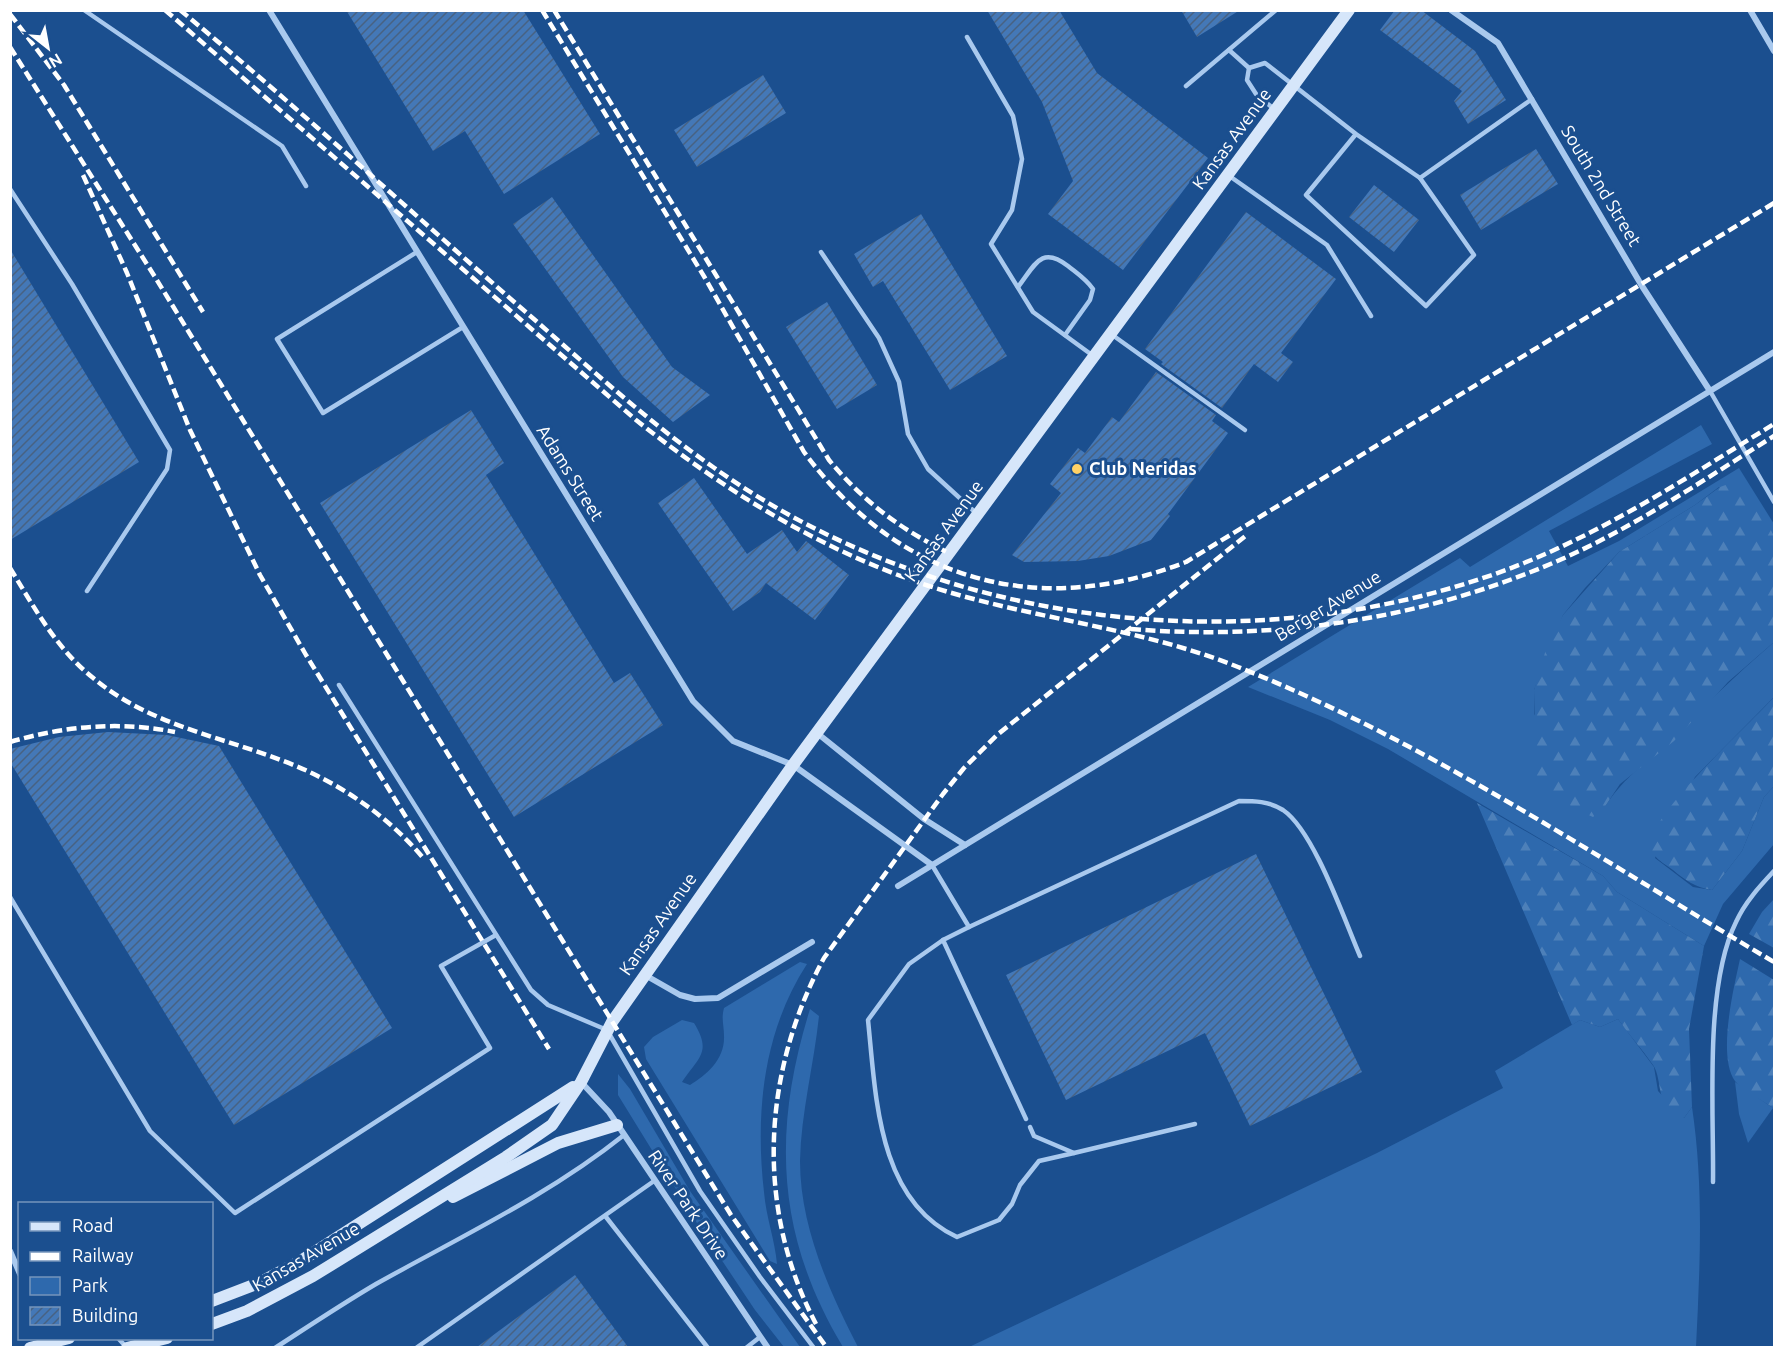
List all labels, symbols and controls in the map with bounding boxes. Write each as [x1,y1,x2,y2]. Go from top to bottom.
north arrow [18,18,78,78]
text: N [46,50,65,72]
street label: Kansas Avenue [1188,84,1275,193]
street label: South 2nd Street [1558,122,1646,249]
street label: Adams Street [533,421,608,524]
place label: Club Neridas [1089,458,1197,478]
marker: Club Neridas [1070,462,1084,476]
street label: Kansas Avenue [900,476,987,585]
street label: Berger Avenue [1271,566,1384,645]
street label: Kansas Avenue [615,868,700,978]
street label: River Park Drive [645,1146,733,1263]
legend [18,1202,213,1340]
text: Road [72,1215,114,1235]
street label: Kansas Avenue [248,1217,363,1295]
text: Railway [72,1245,134,1265]
text: Park [72,1275,108,1295]
text: Building [72,1305,138,1325]

